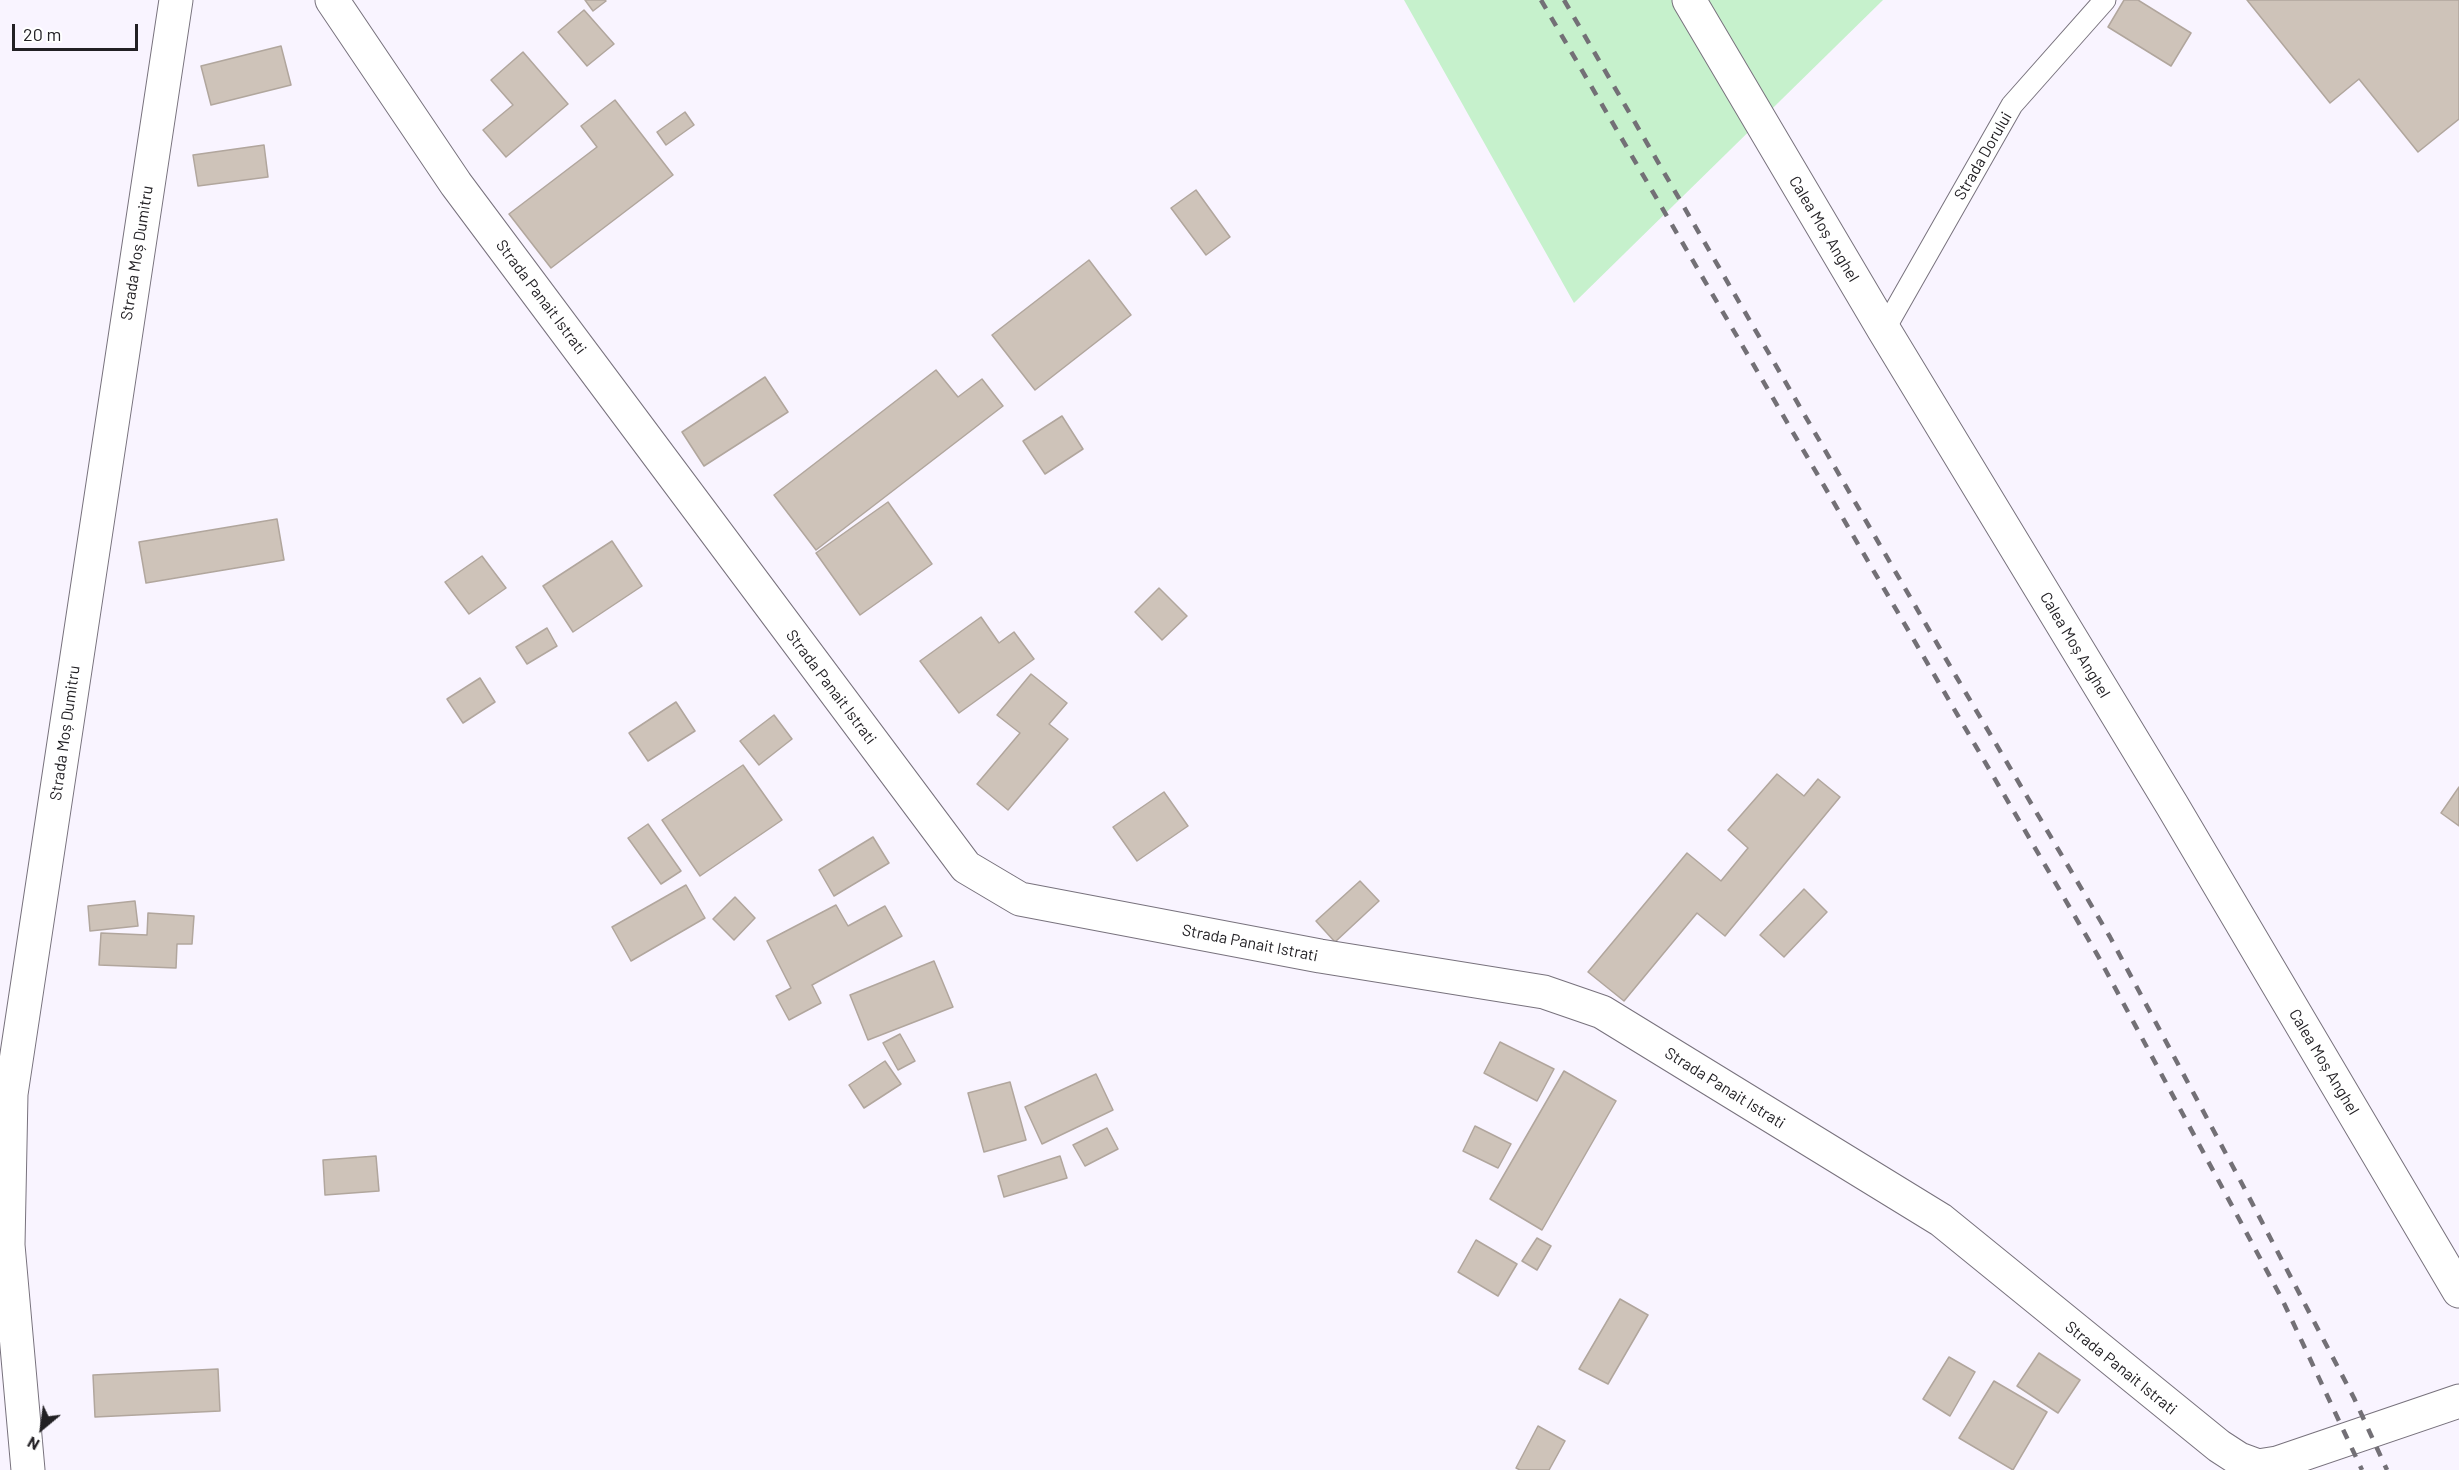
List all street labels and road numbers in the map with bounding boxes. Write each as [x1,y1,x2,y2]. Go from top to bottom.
street label: Strada Dorului [1950,109,2016,203]
street label: Calea Moș Anghel [1785,173,1863,285]
street label: Strada Moș Dumitru [117,184,157,322]
street label: Strada Panait Istrati [492,236,590,358]
street label: Calea Moș Anghel [2036,589,2114,701]
street label: Strada Panait Istrati [782,626,880,748]
street label: Strada Moș Dumitru [46,664,84,802]
street label: Strada Panait Istrati [1180,920,1320,966]
street label: Calea Moș Anghel [2285,1006,2363,1118]
street label: Strada Panait Istrati [1661,1043,1789,1133]
street label: Strada Panait Istrati [2061,1317,2181,1419]

